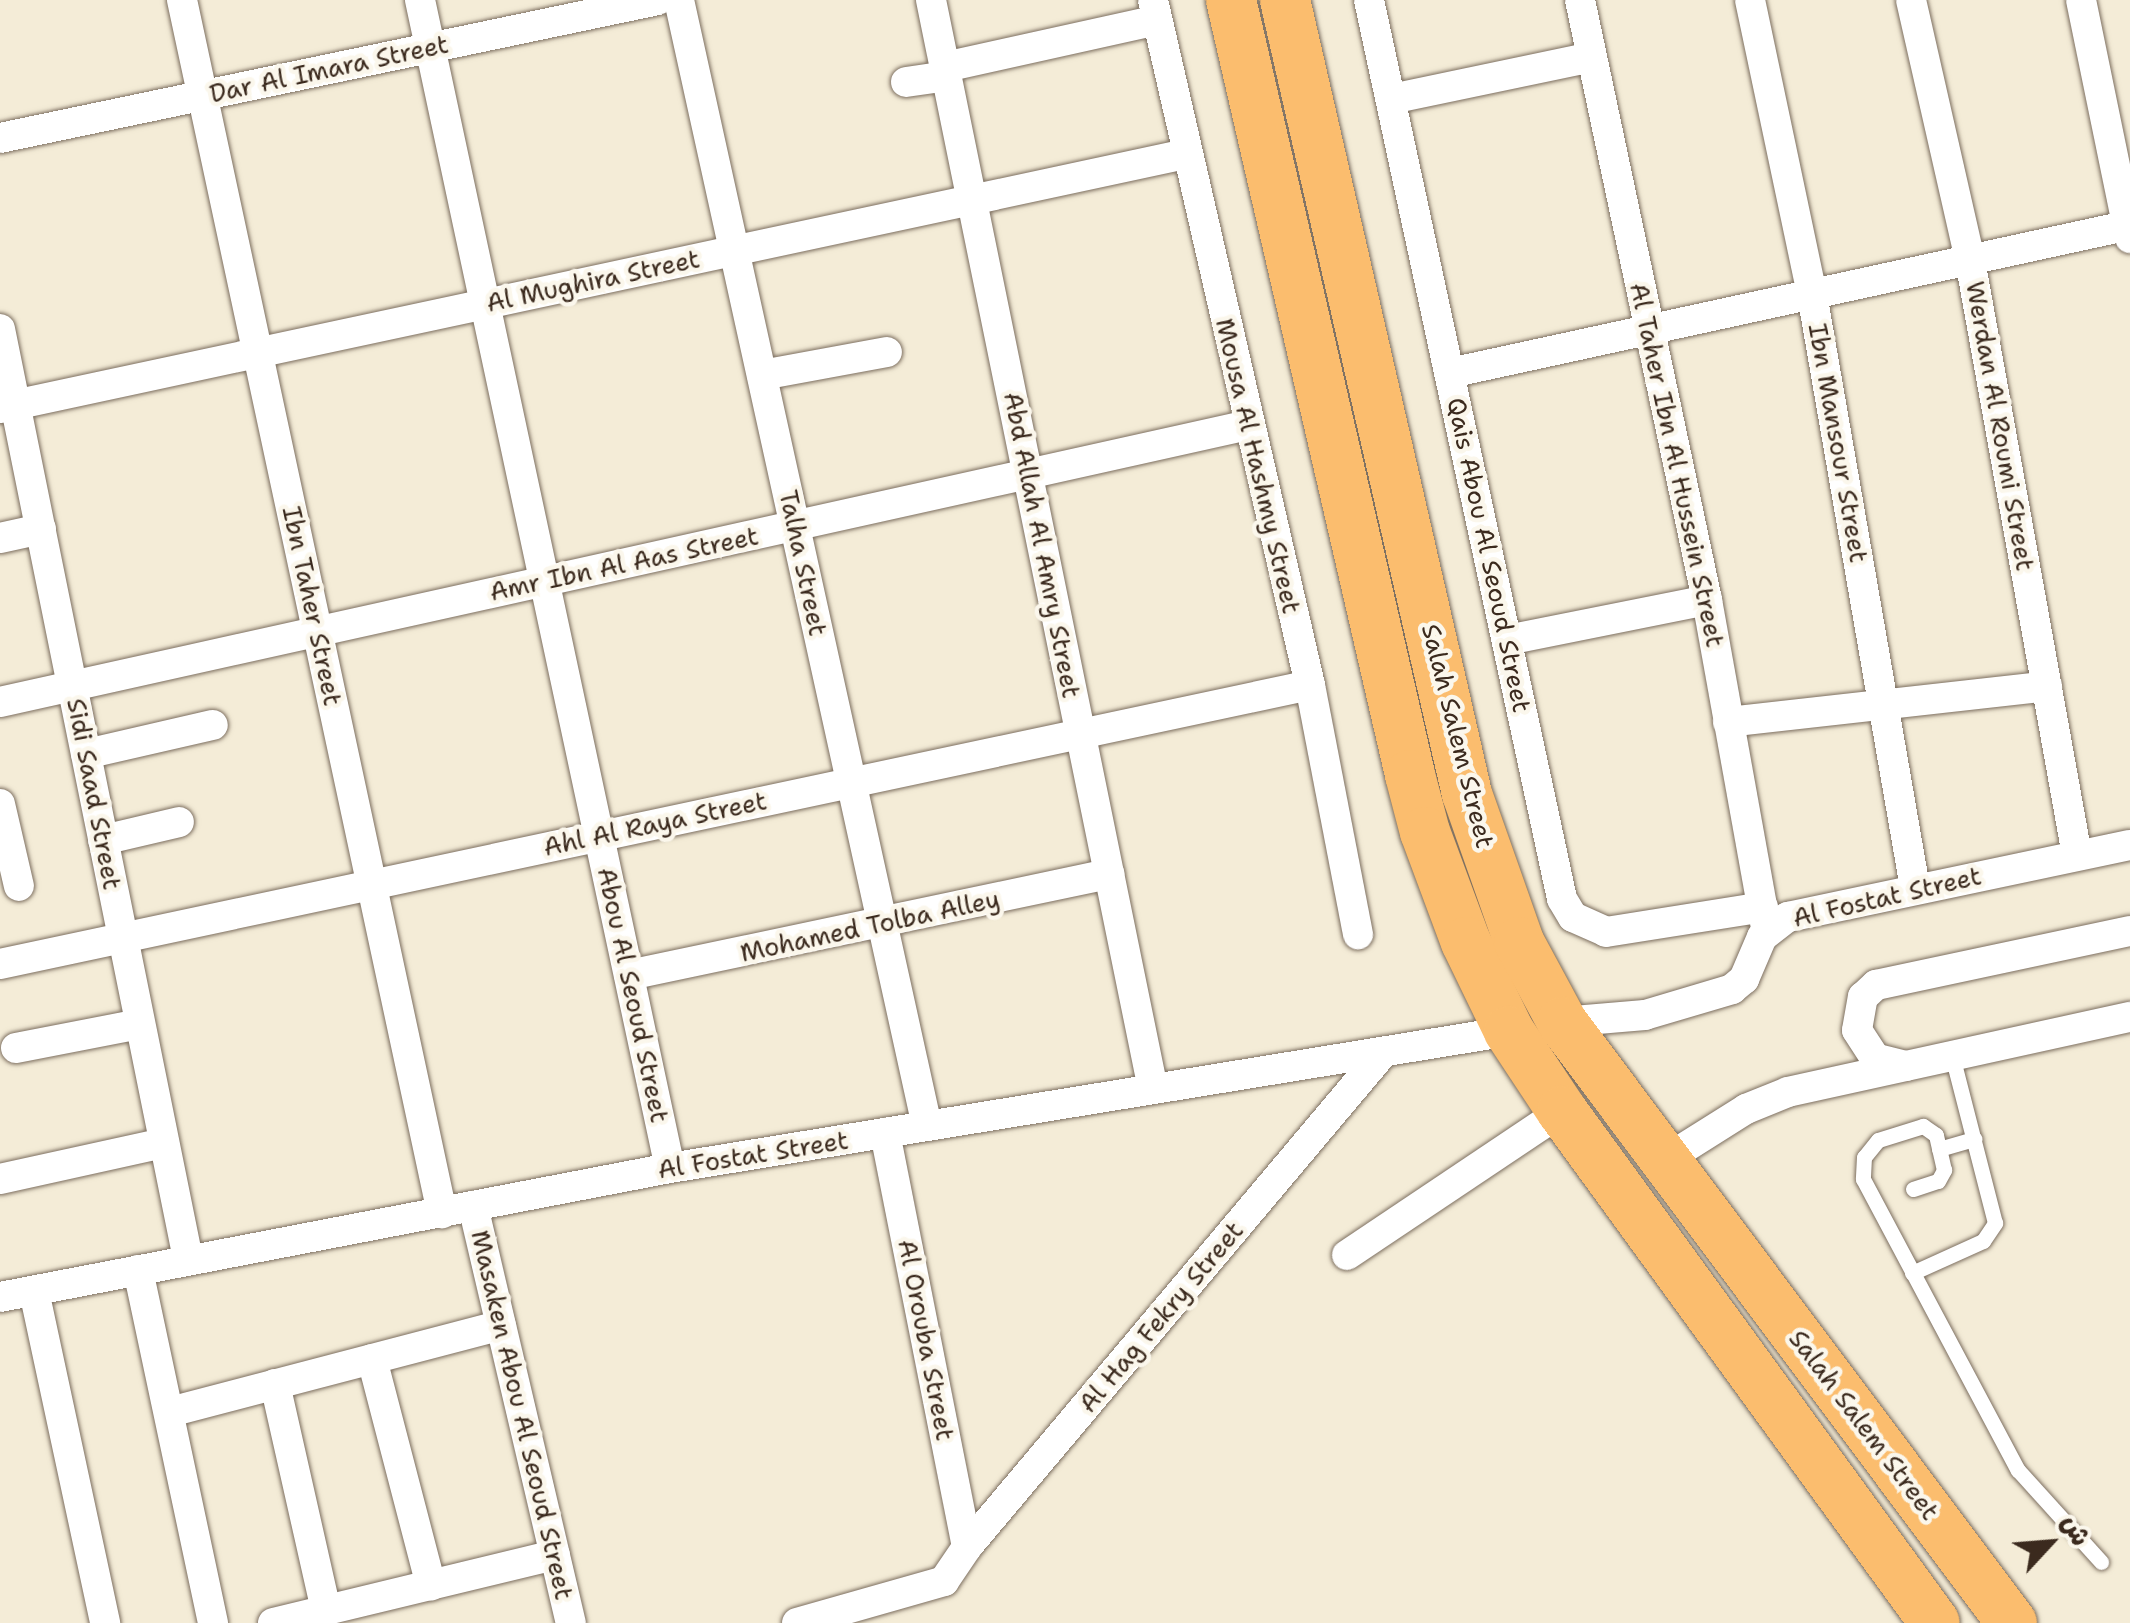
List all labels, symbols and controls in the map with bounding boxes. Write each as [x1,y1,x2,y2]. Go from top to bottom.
street label: Dar Al Imara Street [207,29,451,109]
street label: Al Mughira Street [484,244,702,318]
street label: Werdan Al Roumi Street [1960,279,2040,573]
street label: Al Taher Ibn Al Hussein Street [1624,280,1730,650]
street label: Mousa Al Hashmy Street [1209,315,1307,617]
street label: Ibn Mansour Street [1802,321,1874,565]
street label: Abd Allah Al Amry Street [998,390,1086,700]
street label: Qais Abou Al Seoud Street [1441,395,1537,715]
street label: Talha Street [773,487,833,639]
street label: Ibn Taher Street [276,504,348,708]
street label: Amr Ibn Al Aas Street [487,521,761,607]
street label: Salah Salem Street [1416,621,1500,851]
street label: Sidi Saad Street [61,696,127,892]
street label: Ahl Al Raya Street [541,786,769,862]
street label: Al Fostat Street [1790,861,1984,933]
street label: Abou Al Seoud Street [591,865,675,1125]
street label: Mohamed Tolba Alley [738,884,1002,968]
street label: Al Fostat Street [656,1125,850,1185]
street label: Al Hag Fekry Street [1073,1216,1249,1418]
street label: Masaken Abou Al Seoud Street [465,1227,579,1603]
street label: Al Orouba Street [892,1237,960,1443]
street label: Salah Salem Street [1783,1324,1945,1526]
north arrow [2000,1493,2100,1593]
text: ش [2053,1508,2101,1552]

